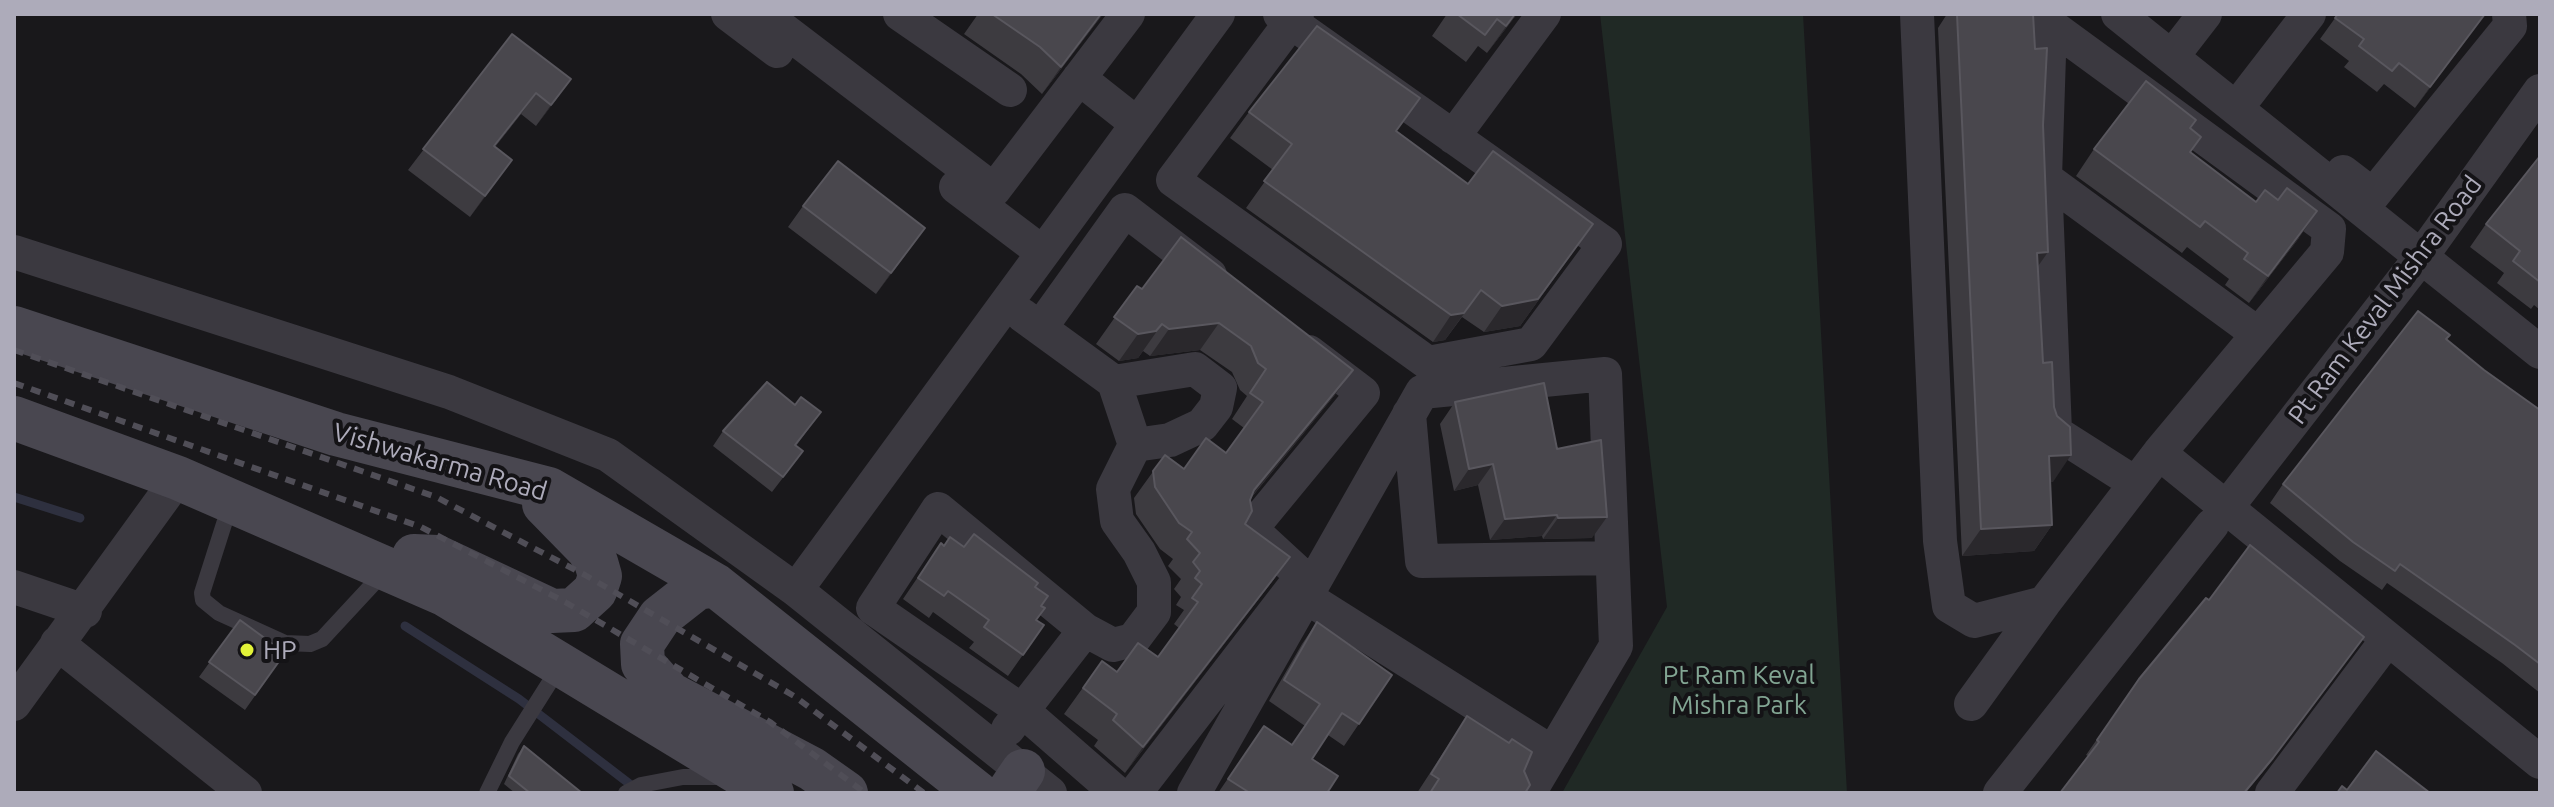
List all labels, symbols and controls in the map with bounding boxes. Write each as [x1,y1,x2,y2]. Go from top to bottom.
street label: Pt Ram Keval Mishra Road [2282,170,2488,430]
street label: Vishwakarma Road [329,417,551,507]
place label: HP [263,634,297,666]
marker: HP [238,641,256,659]
park label: Pt Ram Keval Mishra Park [1663,659,1815,720]

